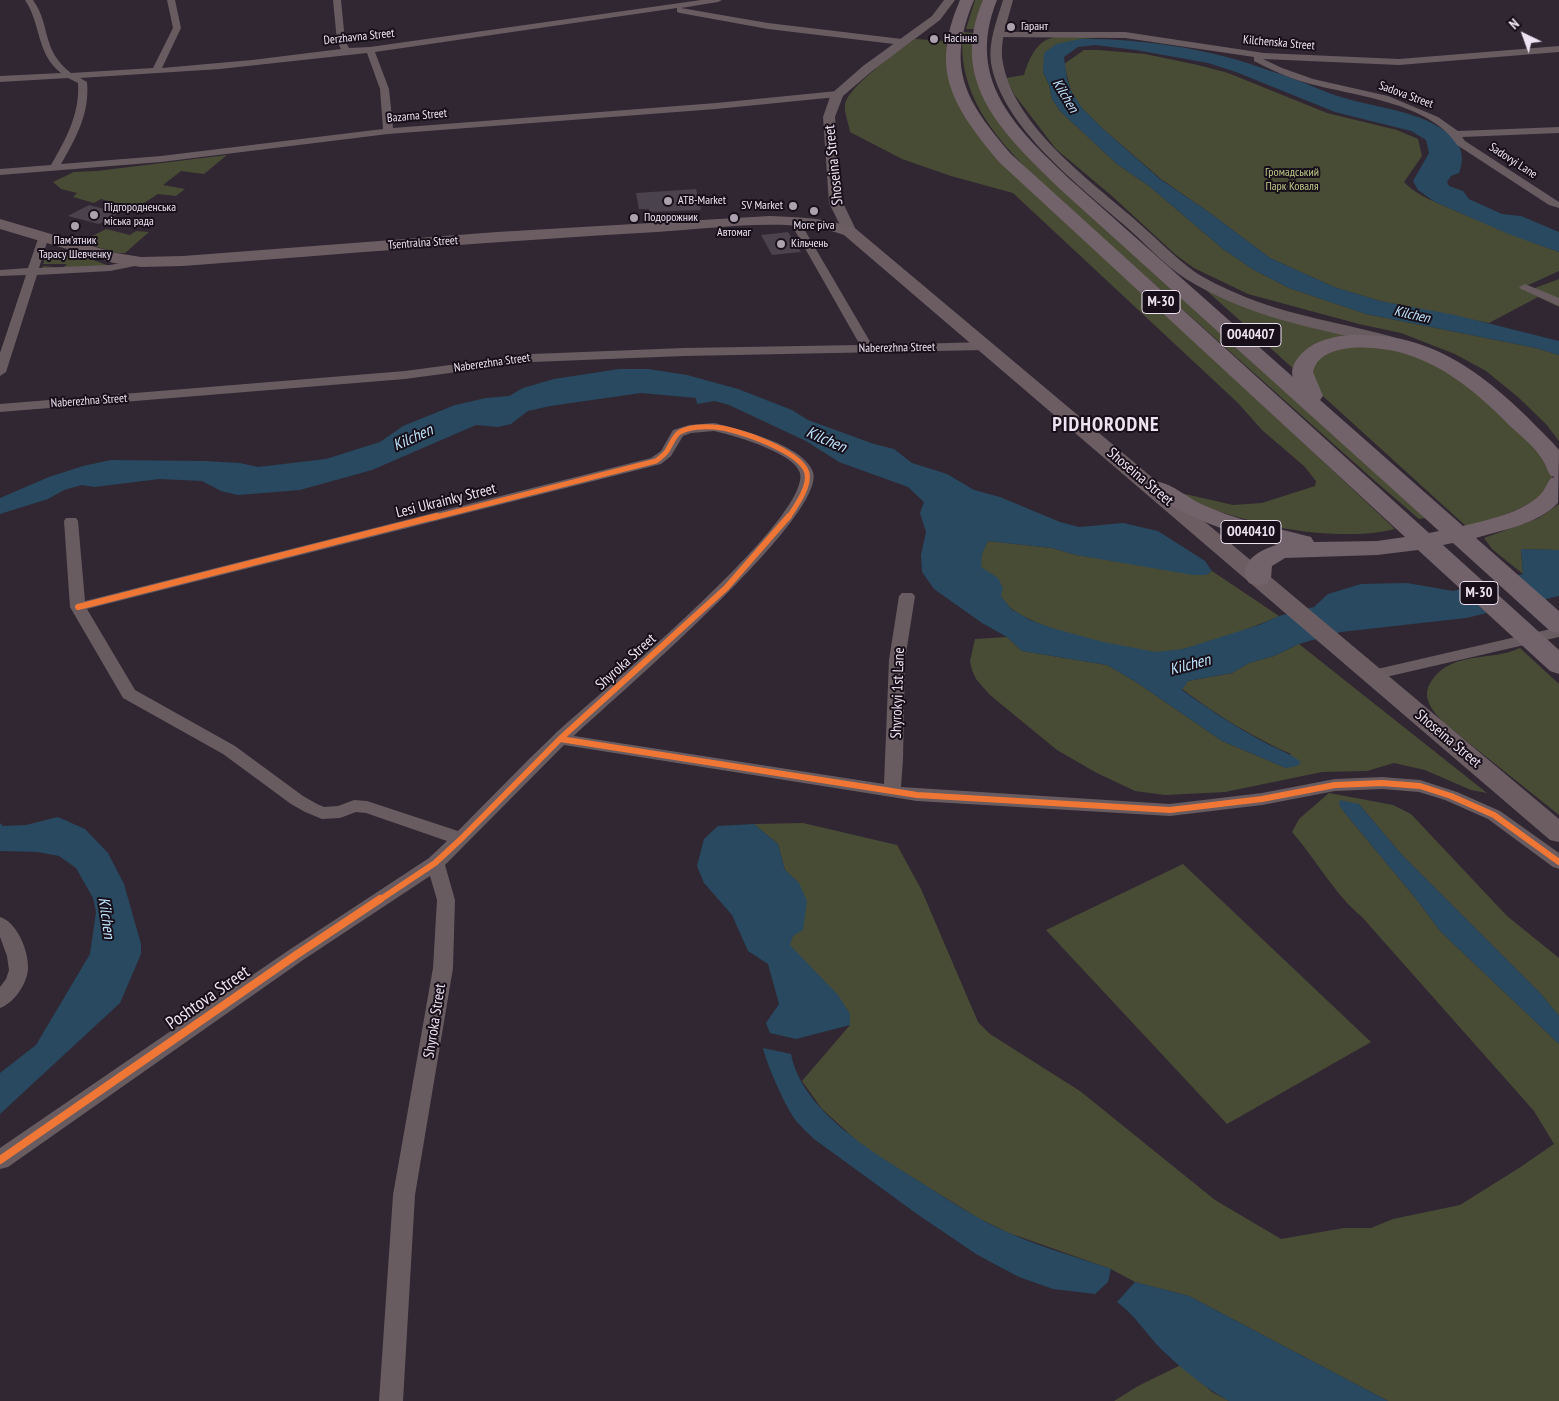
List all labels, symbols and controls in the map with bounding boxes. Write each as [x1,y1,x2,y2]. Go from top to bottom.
north arrow [1499,10,1549,60]
text: N [1505,15,1523,33]
place label: Гарант [1021,20,1048,34]
marker: Гарант [1005,21,1017,33]
street label: Derzhavna Street [323,26,395,48]
place label: Насіння [944,32,977,46]
marker: Насіння [928,33,940,45]
street label: Kilchenska Street [1243,33,1315,53]
water label: Kilchen [1048,76,1082,116]
street label: Sadova Street [1377,78,1435,112]
street label: Bazarna Street [386,106,448,126]
street label: Shoseina Street [821,124,847,206]
street label: Sadovyi Lane [1486,140,1540,182]
park label: Громадський Парк Коваля [1265,166,1319,194]
place label: ATB-Market [678,194,726,208]
marker: ATB-Market [662,195,674,207]
place label: SV Market [741,199,783,213]
marker: SV Market [787,200,799,212]
place label: Підгородненська міська рада [104,201,176,229]
marker: More piva [808,205,820,217]
marker: Підгородненська міська рада [88,209,100,221]
place label: Подорожник [644,211,698,225]
marker: Подорожник [628,212,640,224]
marker: Автомаг [728,212,740,224]
place label: More piva [794,219,834,233]
marker: Пам'ятник Тарасу Шевченку [69,220,81,232]
place label: Автомаг [717,226,751,240]
street label: Tsentralna Street [387,233,459,253]
place label: Пам'ятник Тарасу Шевченку [39,234,111,262]
place label: Кільчень [791,237,828,251]
marker: Кільчень [775,238,787,250]
road number: М-30 [1142,290,1180,314]
water label: Kilchen [1392,303,1432,327]
road number: О040407 [1221,324,1281,346]
street label: Naberezhna Street [859,340,935,356]
street label: Naberezhna Street [453,351,531,375]
street label: Naberezhna Street [50,391,128,411]
district label: PIDHORODNE [1051,413,1161,437]
water label: Kilchen [390,421,436,455]
water label: Kilchen [803,423,849,457]
street label: Shoseina Street [1103,444,1177,510]
street label: Lesi Ukrainky Street [394,480,498,522]
road number: О040410 [1221,520,1281,544]
road number: М-30 [1460,582,1498,604]
street label: Shyroka Street [592,630,660,694]
street label: Shyrokyi 1st Lane [887,647,909,739]
water label: Kilchen [1167,650,1213,680]
street label: Shoseina Street [1411,706,1485,772]
water label: Kilchen [94,896,118,940]
street label: Poshtova Street [162,961,254,1035]
street label: Shyroka Street [420,982,450,1060]

